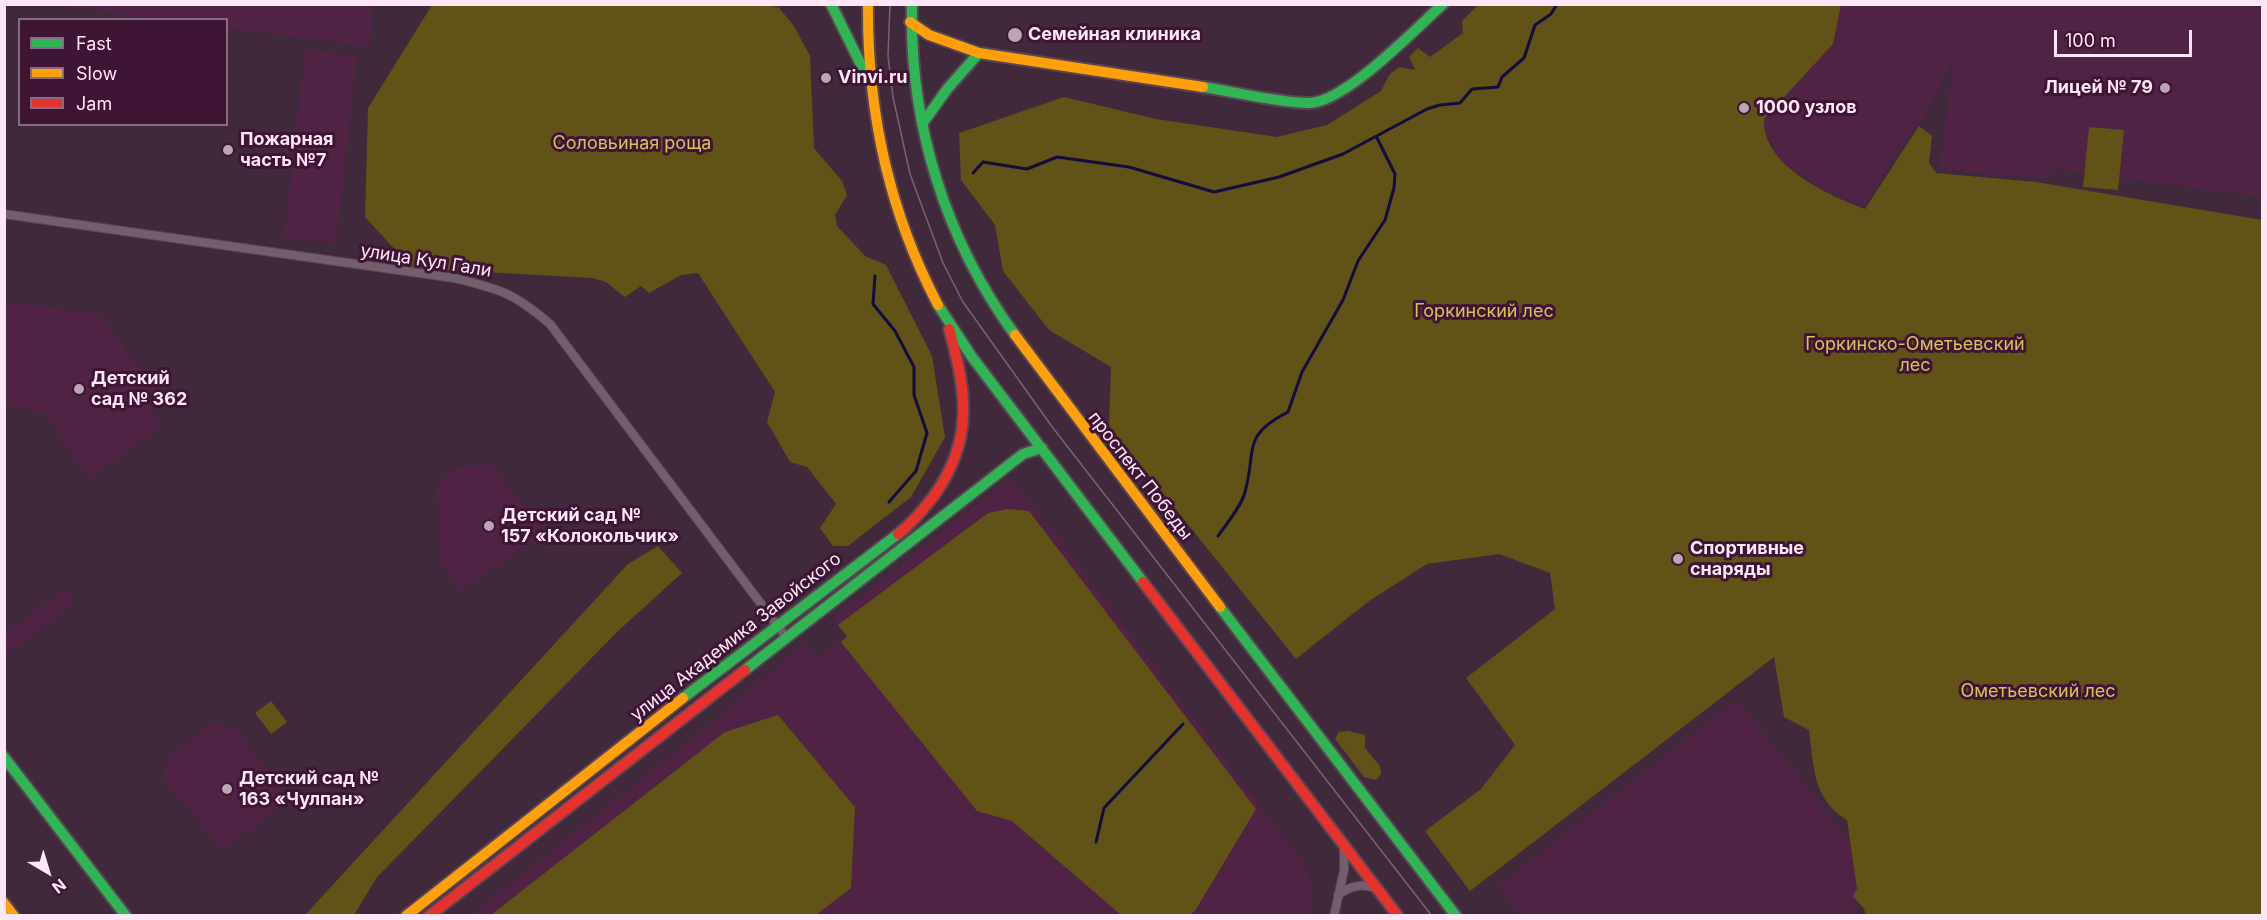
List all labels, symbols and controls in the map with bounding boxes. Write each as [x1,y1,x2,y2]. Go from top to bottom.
legend [18,18,228,126]
scale bar [2057,18,2195,56]
place label: Семейная клиника [1028,24,1201,46]
marker: Семейная клиника [1006,26,1024,44]
text: 100 m [2065,30,2116,51]
text: Fast [76,33,112,54]
text: Slow [76,63,117,84]
place label: Vinvi.ru [838,67,907,89]
marker: Vinvi.ru [819,71,833,85]
place label: Лицей № 79 [2044,77,2153,99]
marker: Лицей № 79 [2158,81,2172,95]
text: Jam [76,93,112,114]
place label: 1000 узлов [1756,97,1857,119]
marker: 1000 узлов [1737,101,1751,115]
place label: Пожарная часть №7 [240,129,333,172]
park label: Соловьиная роща [553,133,711,155]
marker: Пожарная часть №7 [221,143,235,157]
street label: улица Кул Гали [359,240,493,282]
park label: Горкинский лес [1414,301,1554,323]
park label: Горкинско-Ометьевский лес [1805,334,2025,376]
place label: Детский сад № 362 [91,368,187,410]
marker: Детский сад № 362 [72,382,86,396]
street label: проспект Победы [1083,408,1197,544]
place label: Детский сад № 157 «Колокольчик» [501,505,679,548]
marker: Детский сад № 157 «Колокольчик» [482,519,496,533]
place label: Спортивные снаряды [1690,538,1804,580]
street label: улица Академика Завойского [626,548,846,726]
marker: Спортивные снаряды [1671,552,1685,566]
park label: Ометьевский лес [1960,681,2116,703]
place label: Детский сад № 163 «Чулпан» [239,768,379,810]
marker: Детский сад № 163 «Чулпан» [220,782,234,796]
north arrow [18,842,78,902]
text: N [48,875,70,898]

